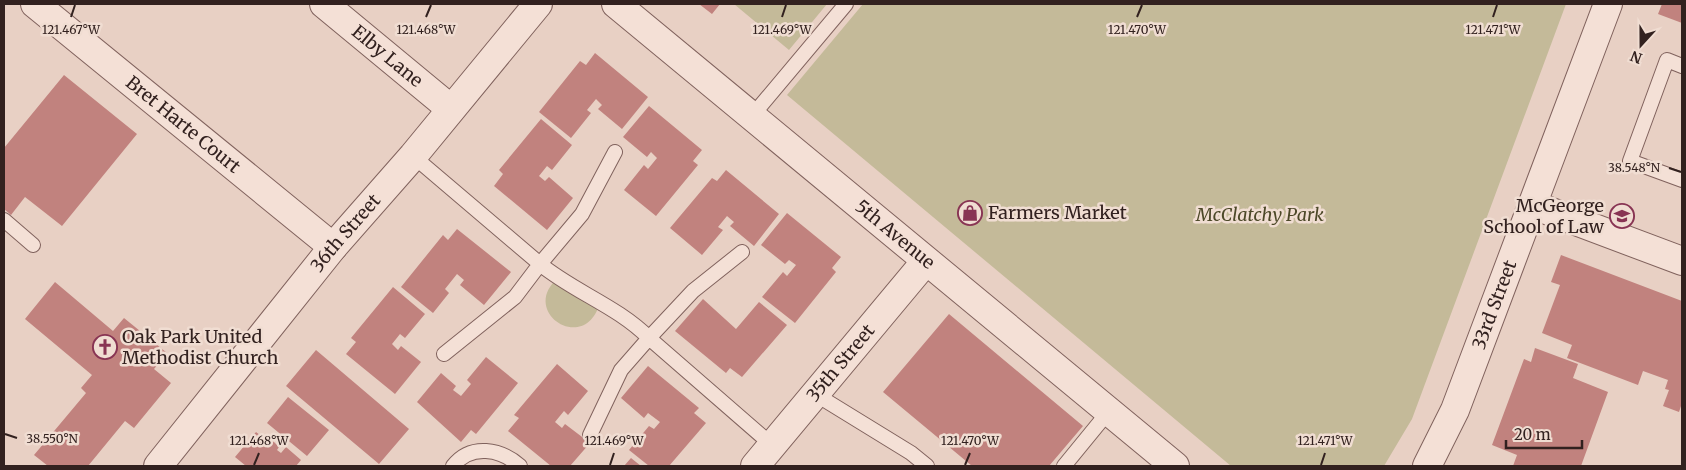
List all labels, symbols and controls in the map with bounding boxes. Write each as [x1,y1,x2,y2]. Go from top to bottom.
street label: Elby Lane [347,20,428,92]
north arrow [1616,20,1666,70]
text: 121.467°W [42,22,101,37]
text: 121.468°W [396,22,457,37]
text: 121.469°W [753,22,812,37]
text: 121.470°W [1108,22,1167,37]
text: 121.471°W [1466,22,1522,37]
text: N [1628,47,1645,68]
street label: Bret Harte Court [121,71,245,178]
text: 38.548°N [1608,160,1661,175]
street label: 36th Street [305,189,385,277]
place label: McGeorge School of Law [1483,194,1605,238]
street label: 5th Avenue [851,195,940,274]
shop icon: Farmers Market [957,200,983,226]
place label: Farmers Market [988,201,1127,224]
park label: McClatchy Park [1195,203,1324,226]
school or university icon: McGeorge School of Law [1609,203,1635,229]
street label: 33rd Street [1467,257,1521,353]
street label: 35th Street [802,319,879,406]
place label: Oak Park United Methodist Church [122,325,278,369]
church icon: Oak Park United Methodist Church [92,334,118,360]
scale bar [1506,418,1582,450]
text: 20 m [1514,425,1551,444]
text: 38.550°N [26,431,79,446]
text: 121.468°W [229,433,290,448]
text: 121.469°W [585,433,644,448]
text: 121.470°W [941,433,1000,448]
text: 121.471°W [1298,433,1354,448]

